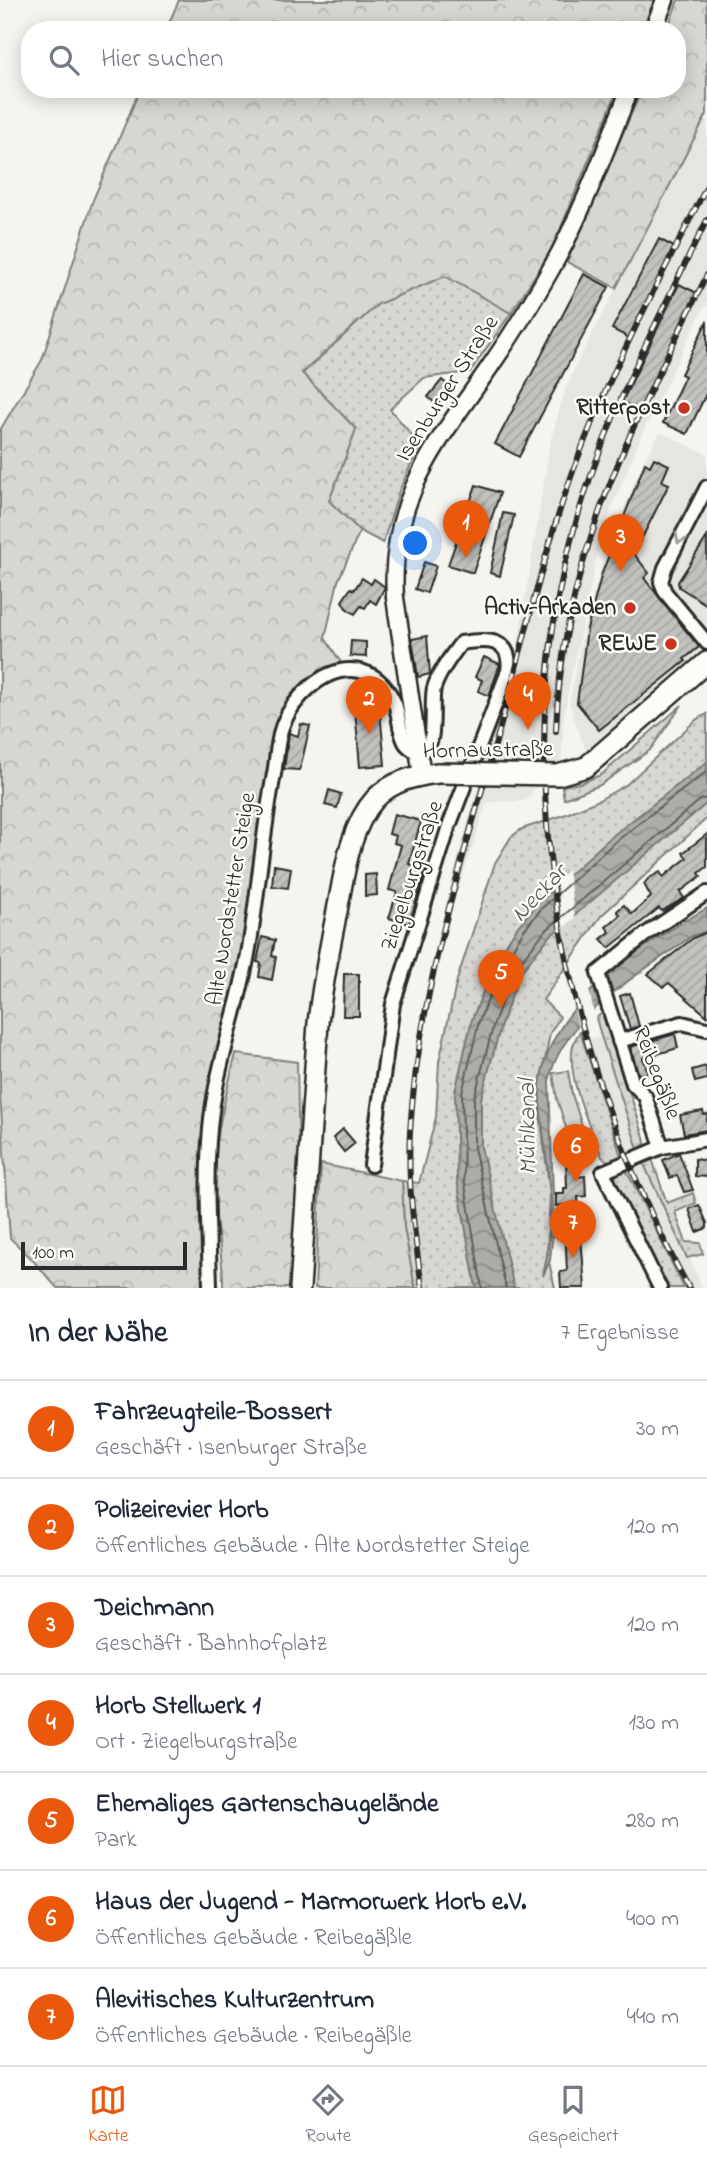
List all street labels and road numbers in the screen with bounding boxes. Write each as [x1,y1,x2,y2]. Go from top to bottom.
street label: Isenburger Straße [388,309,509,469]
street label: Hornaustraße [422,733,554,769]
street label: Alte Nordstetter Steige [199,789,266,1008]
street label: Ziegelburgstraße [373,796,454,956]
street label: Reibegäßle [622,1021,689,1126]

